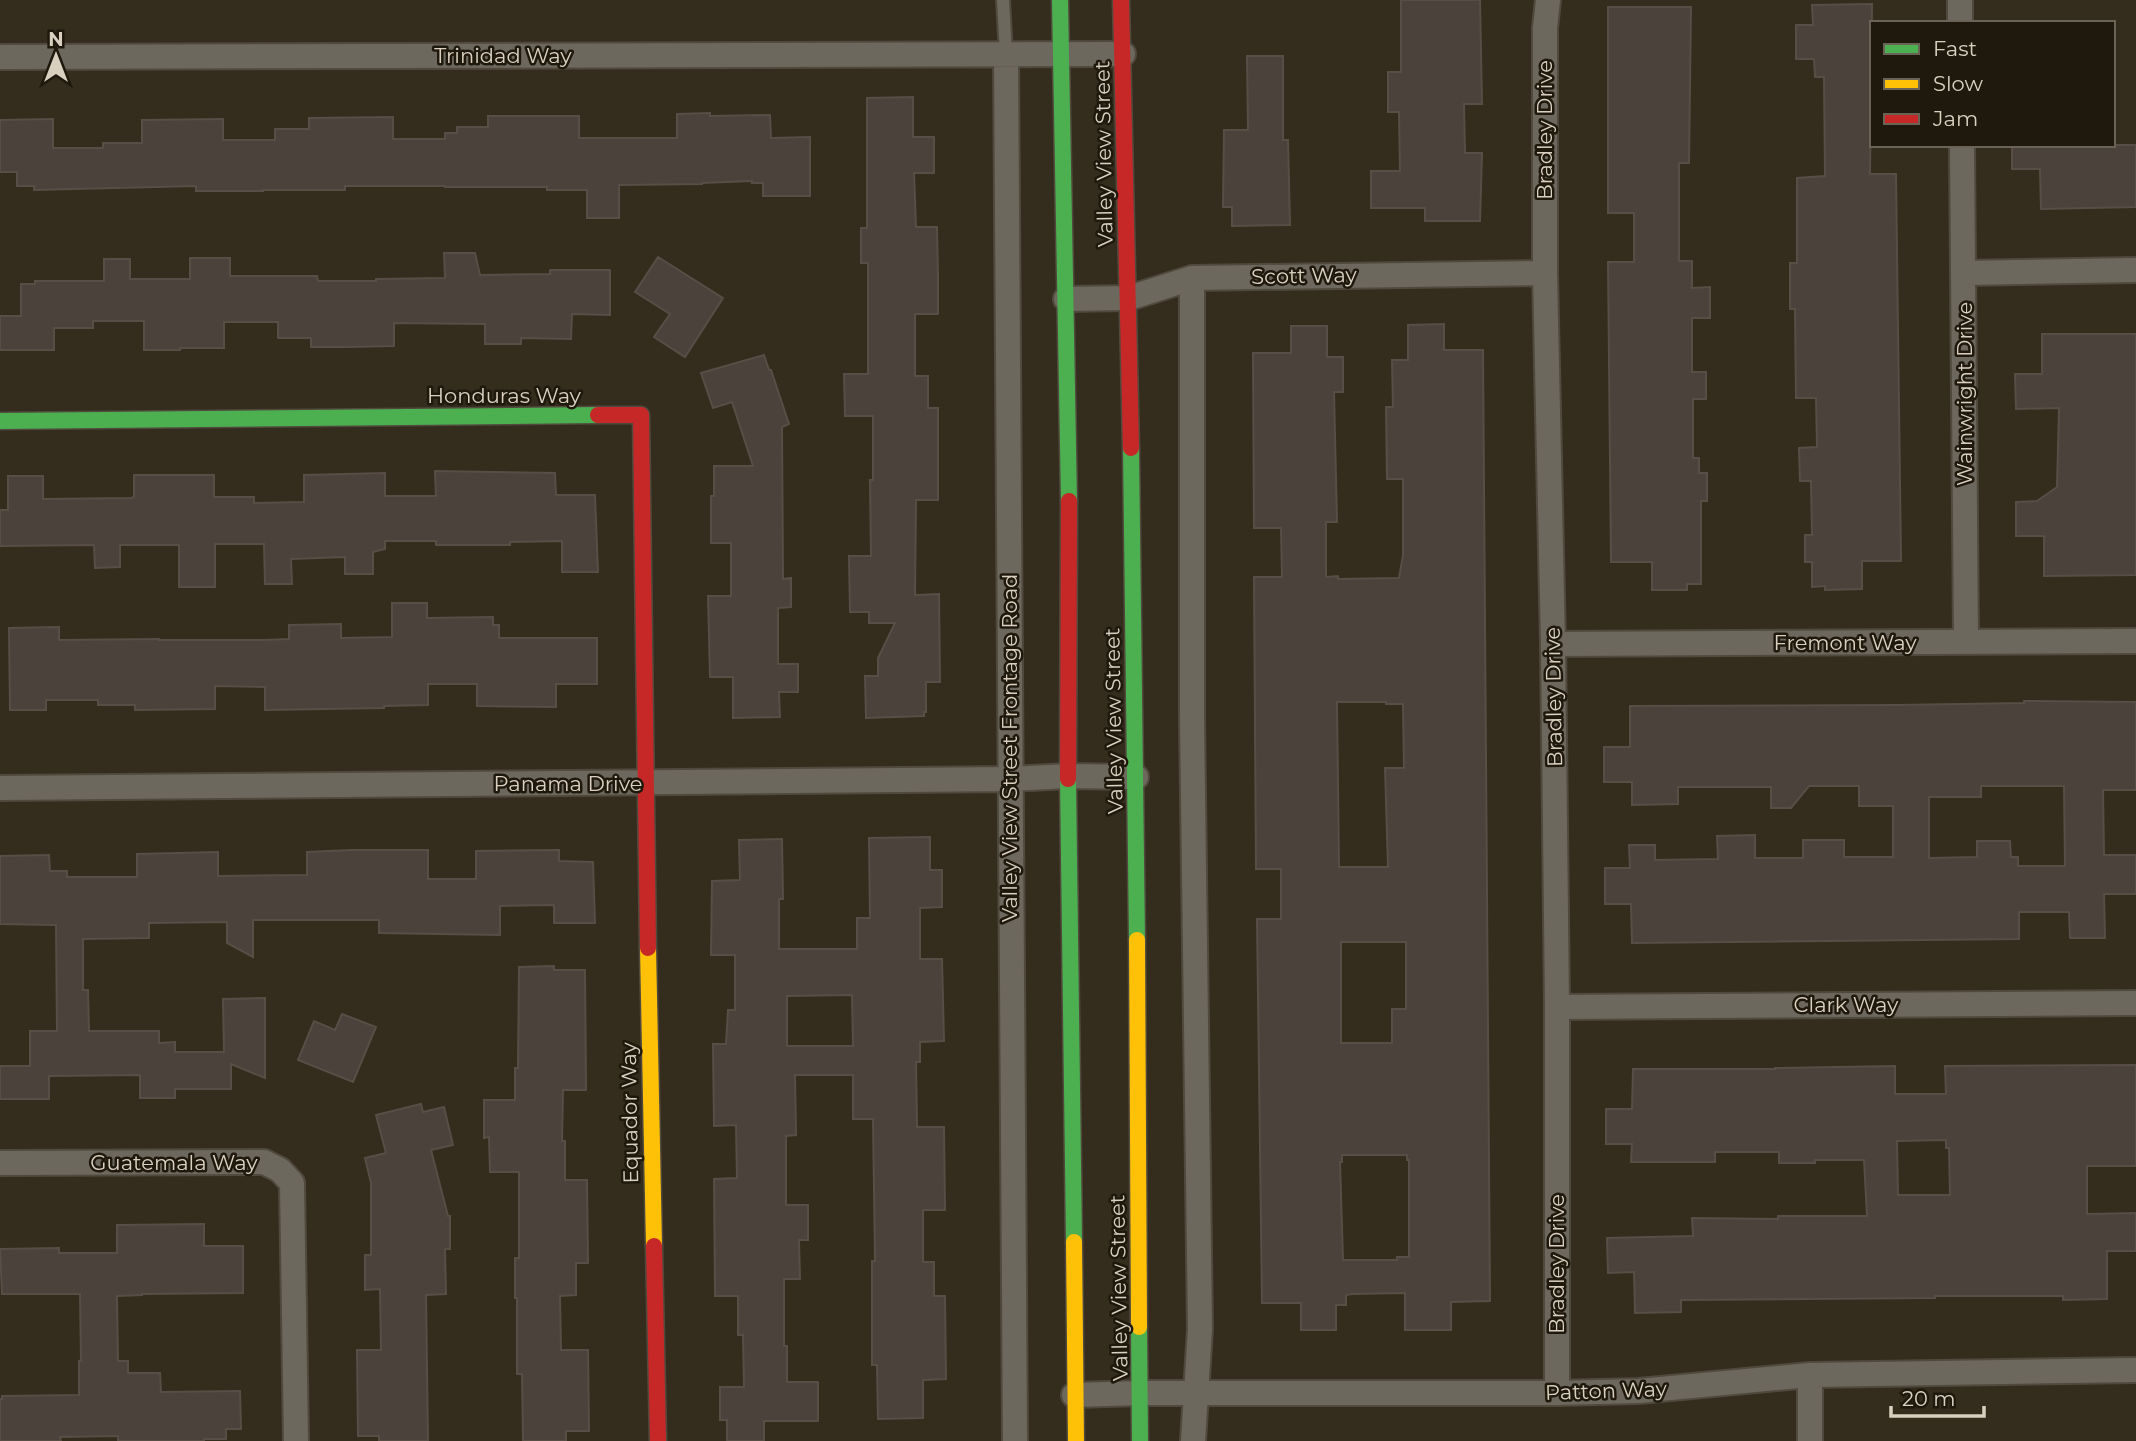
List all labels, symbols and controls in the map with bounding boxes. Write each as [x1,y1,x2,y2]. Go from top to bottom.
north arrow [21,21,91,91]
legend [1870,21,2115,147]
text: N [48,28,64,51]
text: Fast [1933,36,1977,61]
street label: Trinidad Way [434,43,572,68]
street label: Bradley Drive [1532,60,1557,200]
street label: Valley View Street [1089,61,1118,247]
text: Slow [1933,71,1983,96]
text: Jam [1932,106,1978,131]
street label: Scott Way [1251,262,1358,289]
street label: Wainwright Drive [1952,302,1977,486]
street label: Honduras Way [427,383,582,408]
street label: Valley View Street Frontage Road [997,574,1022,922]
street label: Bradley Drive [1540,627,1567,767]
street label: Valley View Street [1099,628,1128,814]
street label: Fremont Way [1773,630,1917,655]
street label: Panama Drive [494,771,642,796]
street label: Clark Way [1794,992,1899,1017]
street label: Equador Way [616,1041,643,1184]
street label: Guatemala Way [90,1150,258,1175]
street label: Bradley Drive [1544,1194,1569,1334]
street label: Valley View Street [1104,1195,1133,1381]
scale bar [1891,1374,1984,1418]
street label: Patton Way [1545,1376,1668,1405]
text: 20 m [1902,1386,1956,1411]

